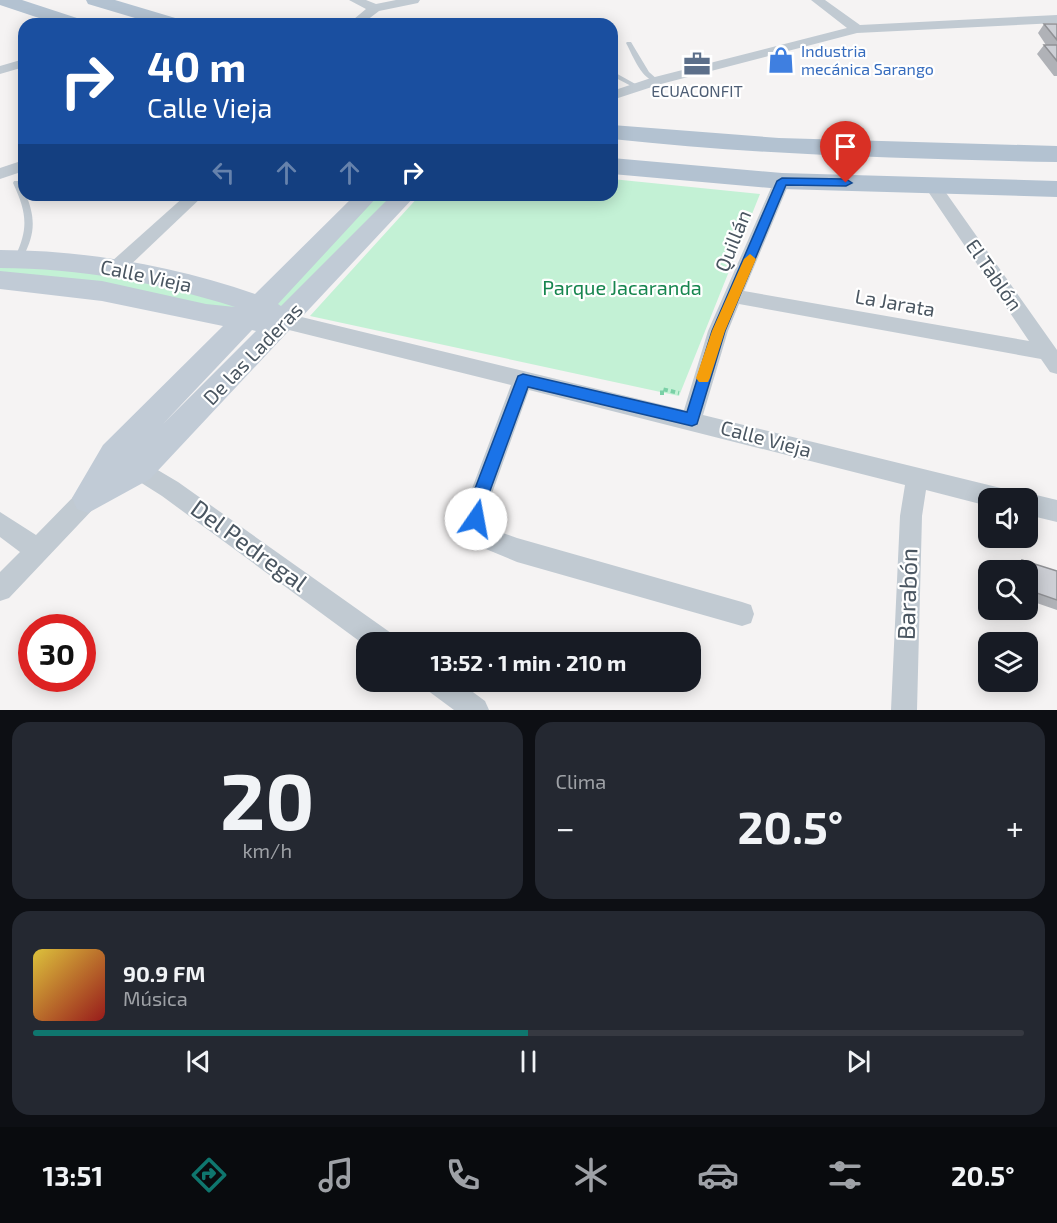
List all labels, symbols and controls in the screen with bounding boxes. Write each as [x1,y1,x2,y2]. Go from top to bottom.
text: 40 m [147,40,246,90]
place label: Industria mecánica Sarango [801,41,934,78]
icon: right [48,42,126,120]
shop icon: Industria mecánica Sarango [766,45,796,75]
office icon: ECUACONFIT [682,49,712,79]
place label: ECUACONFIT [651,81,743,100]
text: Calle Vieja [147,91,272,123]
pin [820,121,871,183]
icon: arrive [829,130,862,163]
icon: left [207,156,240,189]
icon: ahead [270,156,303,189]
icon: ahead [333,156,366,189]
icon: right [396,156,429,189]
street label: Quillán [709,206,755,275]
street label: El Tablón [962,234,1028,315]
street label: Calle Vieja [98,254,194,296]
park label: Parque Jacaranda [542,275,702,299]
street label: La Jarata [853,283,937,321]
street label: De las Laderas [198,297,307,409]
street label: Calle Vieja [718,414,814,462]
position arrow [444,487,508,551]
map controls [978,488,1038,692]
button: sound [978,488,1038,548]
street label: Del Pedregal [186,493,314,597]
street label: Barabón [890,547,923,640]
button: search [978,560,1038,620]
speed limit sign: 30 [18,614,96,692]
button: layers [978,632,1038,692]
text: 13:52 · 1 min · 210 m [431,649,626,675]
text: 20 [220,752,315,846]
text: Clima [556,769,606,793]
text: 20.5° [737,799,843,853]
text: − [556,807,575,847]
text: + [1006,807,1024,847]
text: km/h [242,838,292,862]
text: 90.9 FM [123,960,205,986]
text: Música [123,986,188,1010]
icon: previous [182,1045,215,1078]
icon: pause [512,1045,545,1078]
icon: next [842,1045,875,1078]
icon: directions [188,1154,230,1196]
icon: music [315,1154,357,1196]
icon: phone [442,1154,484,1196]
icon: climate [570,1154,612,1196]
icon: car [697,1154,739,1196]
icon: filters [824,1154,866,1196]
text: 13:51 [43,1159,103,1191]
text: 20.5° [951,1159,1014,1191]

